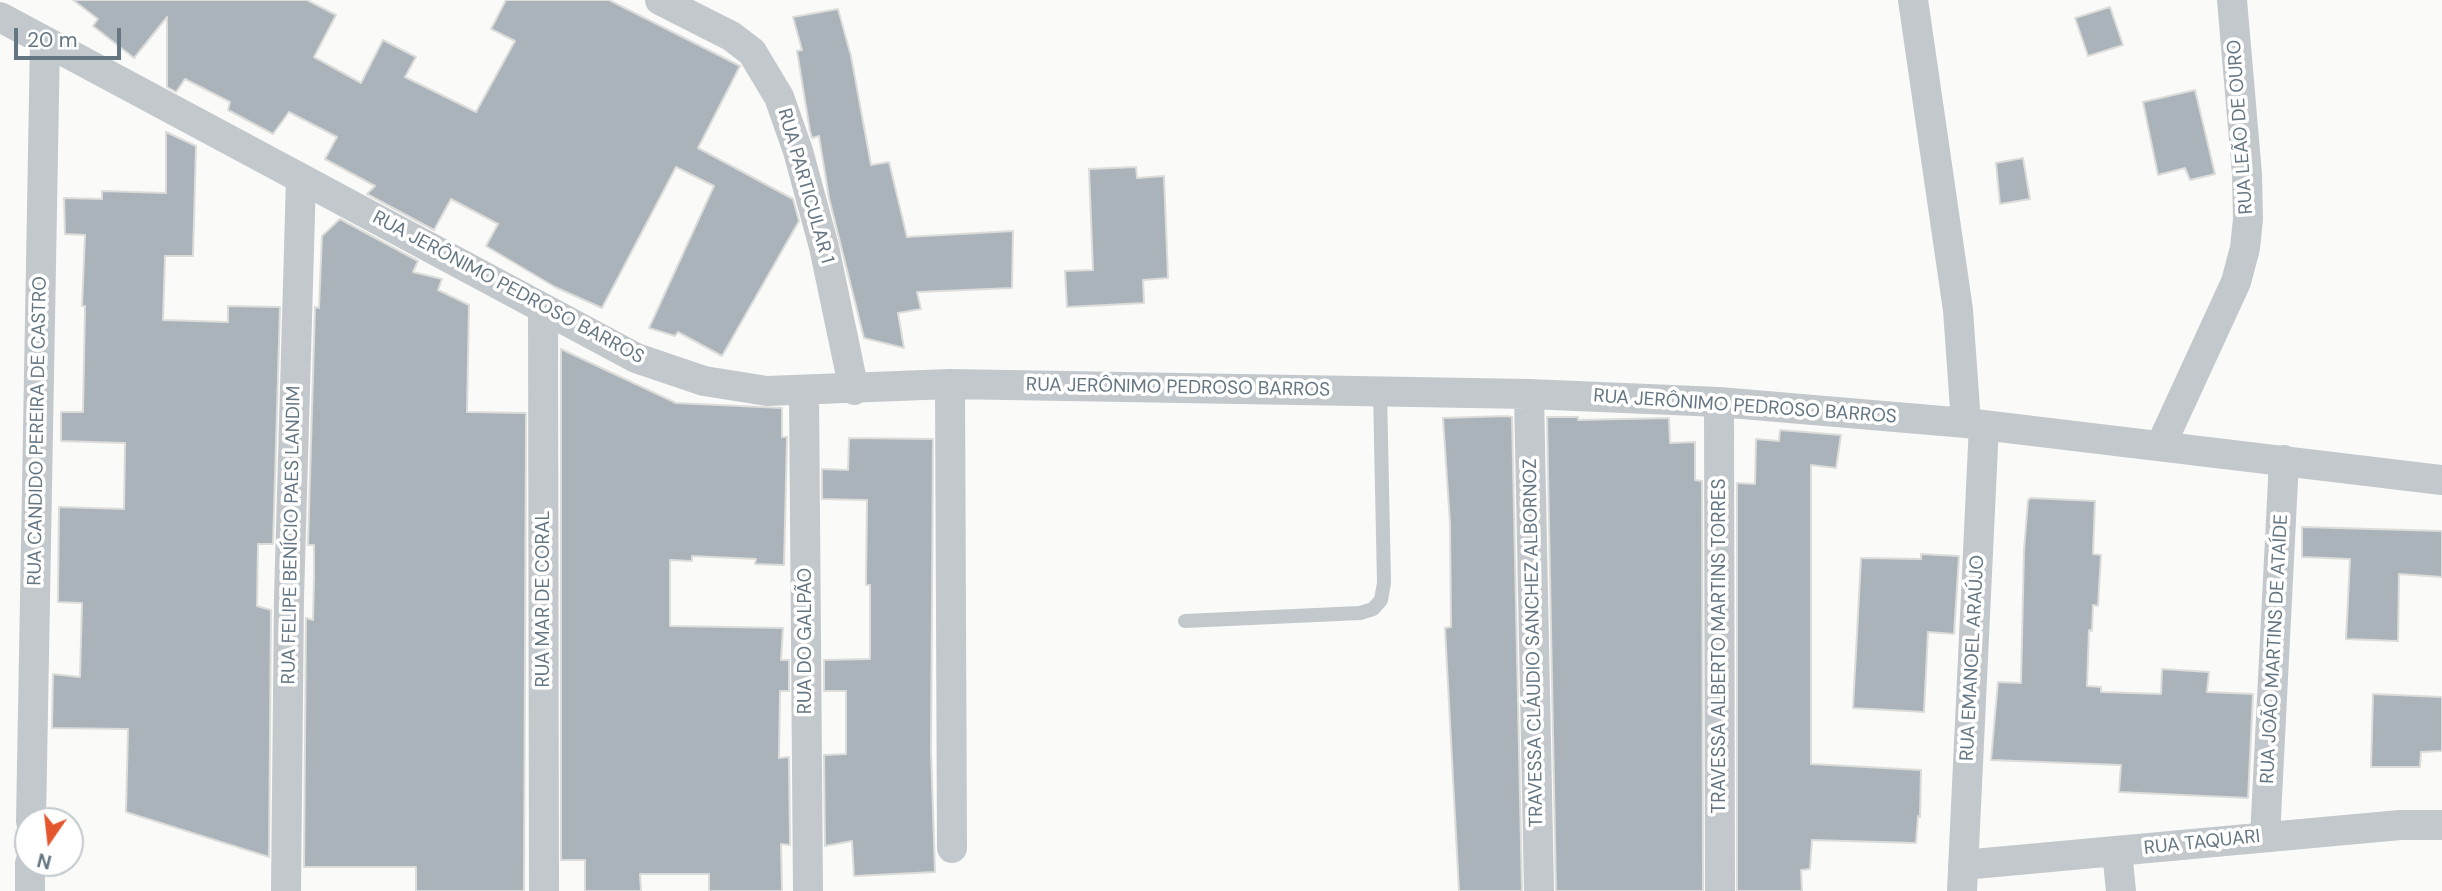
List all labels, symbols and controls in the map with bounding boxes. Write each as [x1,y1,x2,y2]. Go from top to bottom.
scale bar [18,14,124,58]
text: 20 m [27,26,78,54]
street label: RUA LEÃO DE OURO [2224,39,2258,215]
street label: RUA PARTICULAR 1 [772,106,838,266]
street label: RUA JERÔNIMO PEDROSO BARROS [368,207,648,369]
street label: RUA CANDIDO PEREIRA DE CASTRO [24,276,52,586]
street label: RUA JERÔNIMO PEDROSO BARROS [1026,374,1330,402]
street label: RUA JERÔNIMO PEDROSO BARROS [1593,385,1897,429]
street label: RUA FELIPE BENÍCIO PAES LANDIM [278,386,306,684]
street label: TRAVESSA CLÁUDIO SANCHEZ ALBORNOZ [1519,458,1549,828]
street label: TRAVESSA ALBERTO MARTINS TORRES [1709,479,1731,813]
street label: RUA MAR DE CORAL [533,511,555,687]
street label: RUA JOÃO MARTINS DE ATAÍDE [2257,514,2293,784]
street label: RUA EMANOEL ARAÚJO [1956,554,1990,762]
street label: RUA DO GALPÃO [795,568,817,714]
north arrow [14,807,84,877]
street label: RUA TAQUARI [2143,826,2261,860]
text: N [35,847,54,875]

